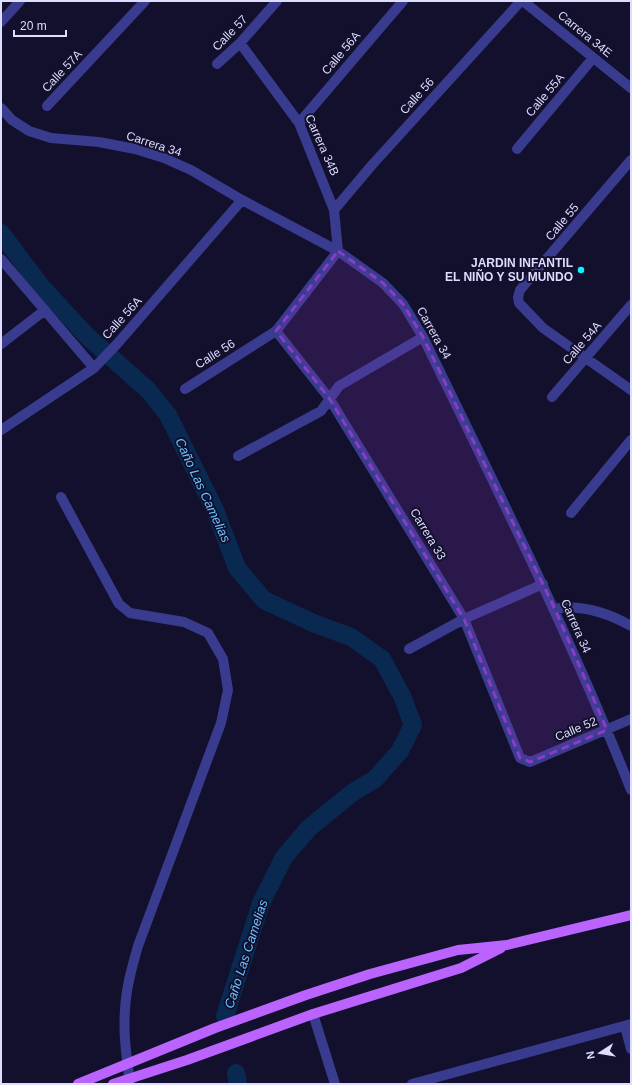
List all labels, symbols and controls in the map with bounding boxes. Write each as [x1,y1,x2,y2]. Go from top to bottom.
street label: Carrera 34E [555,8,615,60]
scale bar [14,12,66,38]
street label: Calle 57 [210,12,251,54]
text: 20 m [20,19,47,33]
street label: Calle 56A [319,29,363,77]
street label: Calle 57A [39,47,85,95]
street label: Calle 55A [523,71,567,119]
street label: Calle 56 [397,75,437,117]
street label: Carrera 34B [302,112,342,178]
street label: Carrera 34 [125,128,184,160]
street label: Calle 55 [542,200,582,243]
place label: JARDIN INFANTIL EL NIÑO Y SU MUNDO [445,256,573,284]
marker: JARDIN INFANTIL EL NIÑO Y SU MUNDO [576,265,586,275]
street label: Calle 56A [99,294,145,342]
street label: Carrera 34 [414,305,454,362]
street label: Calle 54A [560,319,604,367]
street label: Calle 56 [193,336,238,372]
water label: Caño Las Camelias [172,435,234,545]
street label: Carrera 33 [407,506,449,562]
street label: Carrera 34 [558,597,594,655]
street label: Calle 52 [553,714,599,744]
water label: Caño Las Camelias [221,897,271,1010]
north arrow [580,1033,620,1073]
text: N [584,1050,597,1060]

